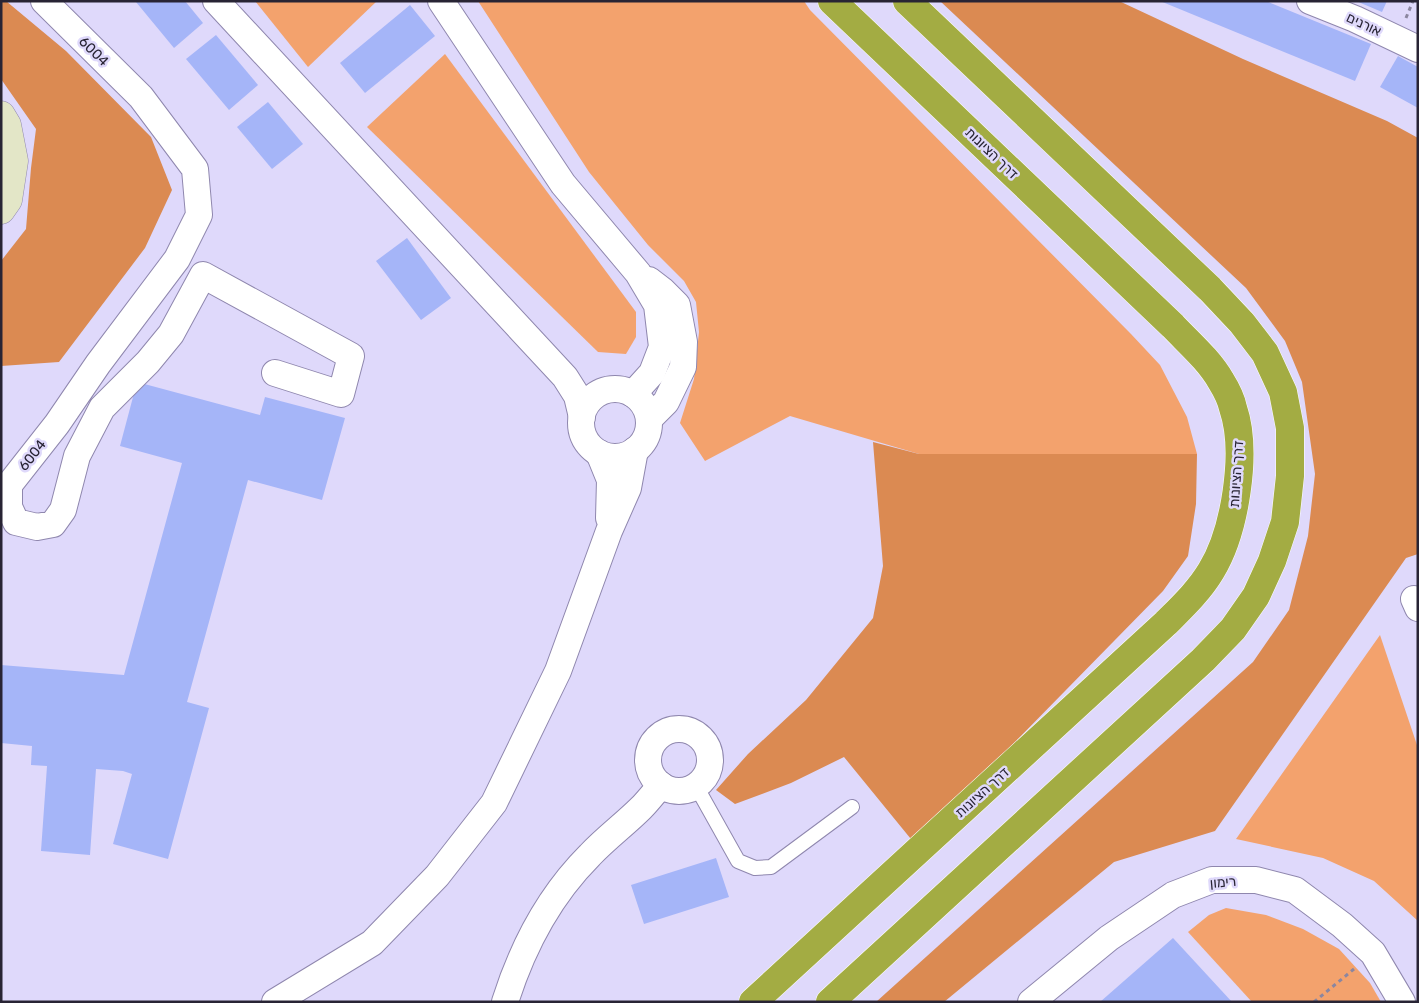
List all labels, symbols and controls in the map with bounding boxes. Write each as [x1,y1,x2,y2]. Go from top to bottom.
street label: אורנים [1344,9,1384,40]
street label: 6004 [75,33,112,70]
street label: דרך הציונות [962,124,1022,183]
street label: 6004 [15,436,50,474]
street label: דרך הציונות [1226,440,1247,508]
street label: דרך הציונות [952,763,1013,821]
street label: רימון [1209,873,1237,892]

